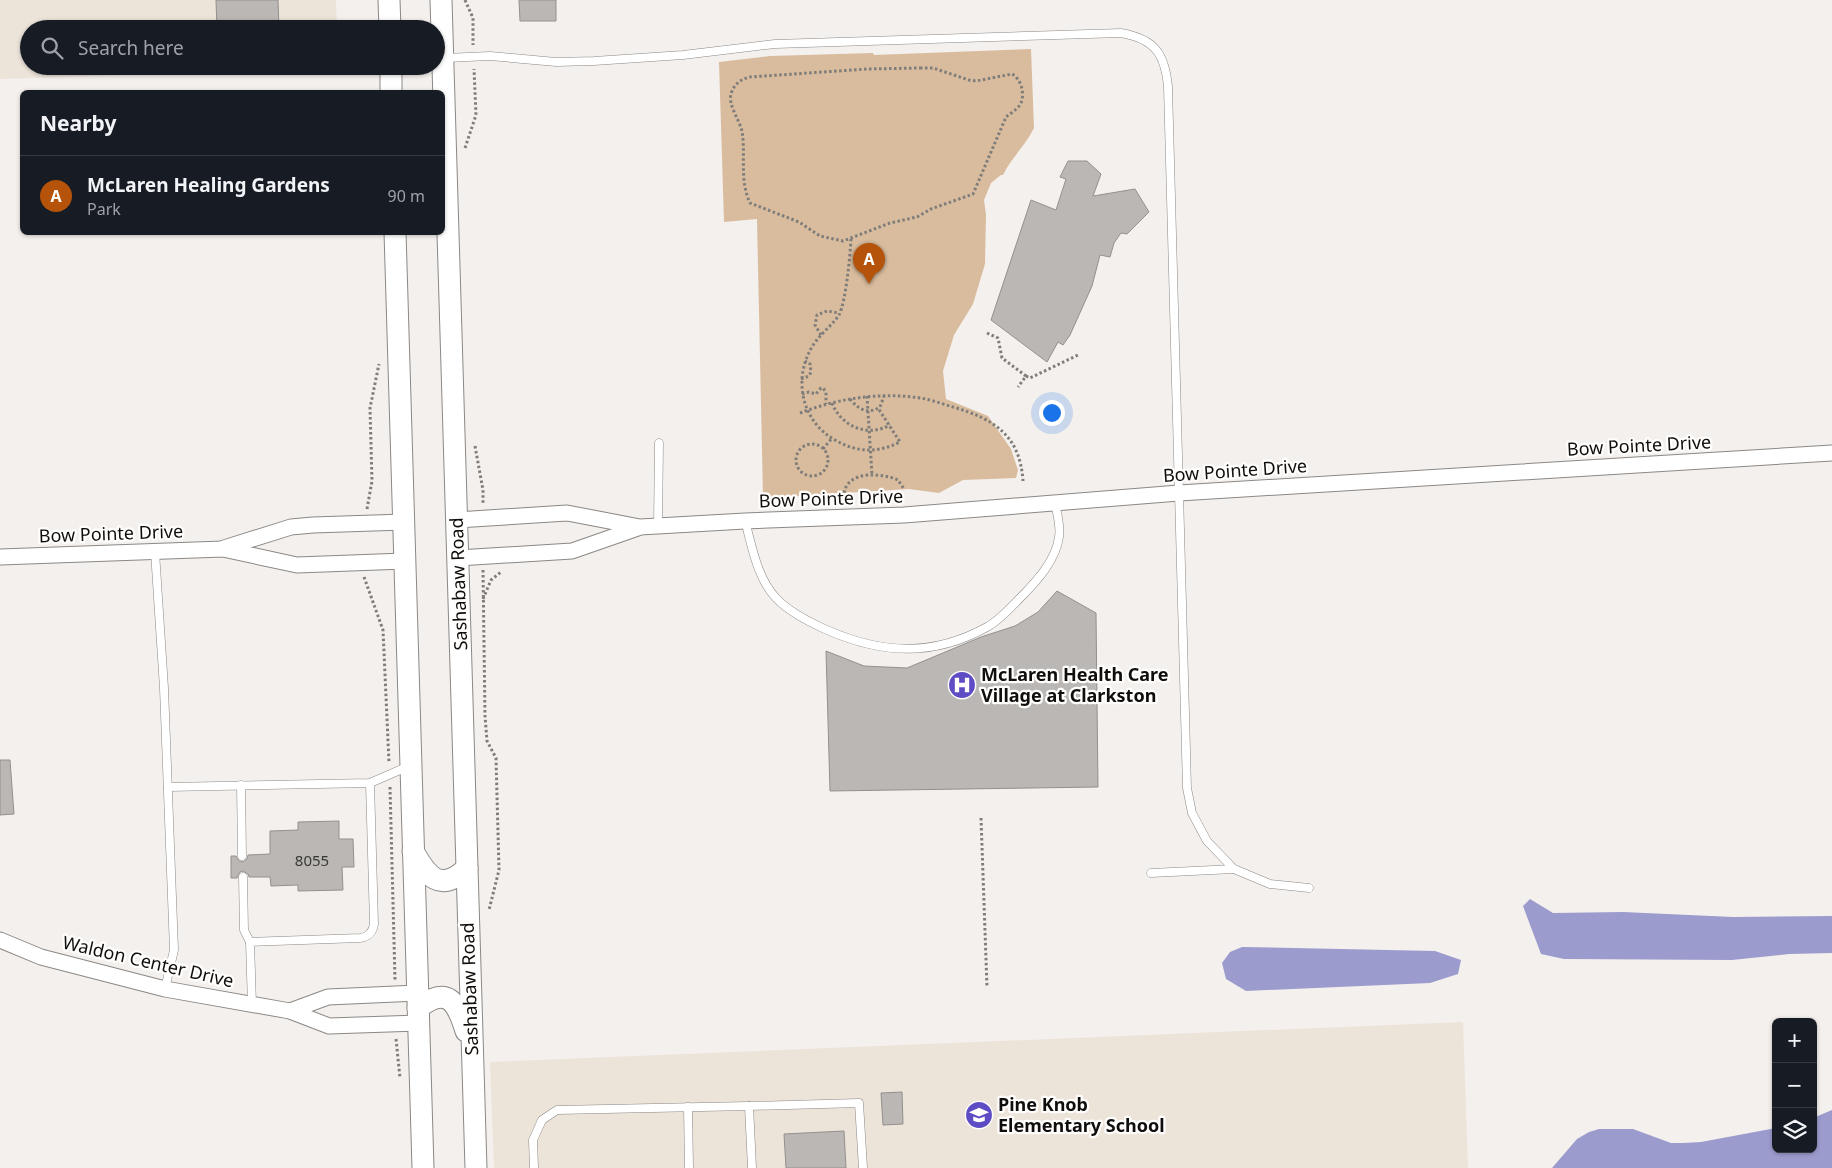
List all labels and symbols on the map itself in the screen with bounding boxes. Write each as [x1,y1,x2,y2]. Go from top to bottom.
pin: A [853,243,885,284]
your location [1039,400,1065,426]
street label: Bow Pointe Drive [1566,429,1712,461]
street label: Bow Pointe Drive [1162,453,1308,487]
street label: Bow Pointe Drive [758,483,904,513]
street label: Sashabaw Road [444,517,472,651]
street label: Bow Pointe Drive [38,518,184,548]
place label: McLaren Health Care Village at Clarkston [981,662,1169,707]
hospital icon: McLaren Health Care Village at Clarkston [947,670,977,700]
house number: 8055 [295,850,329,870]
street label: Sashabaw Road [455,922,483,1056]
street label: Waldon Center Drive [60,930,236,992]
place label: Pine Knob Elementary School [998,1092,1165,1137]
school or university icon: Pine Knob Elementary School [964,1100,994,1130]

